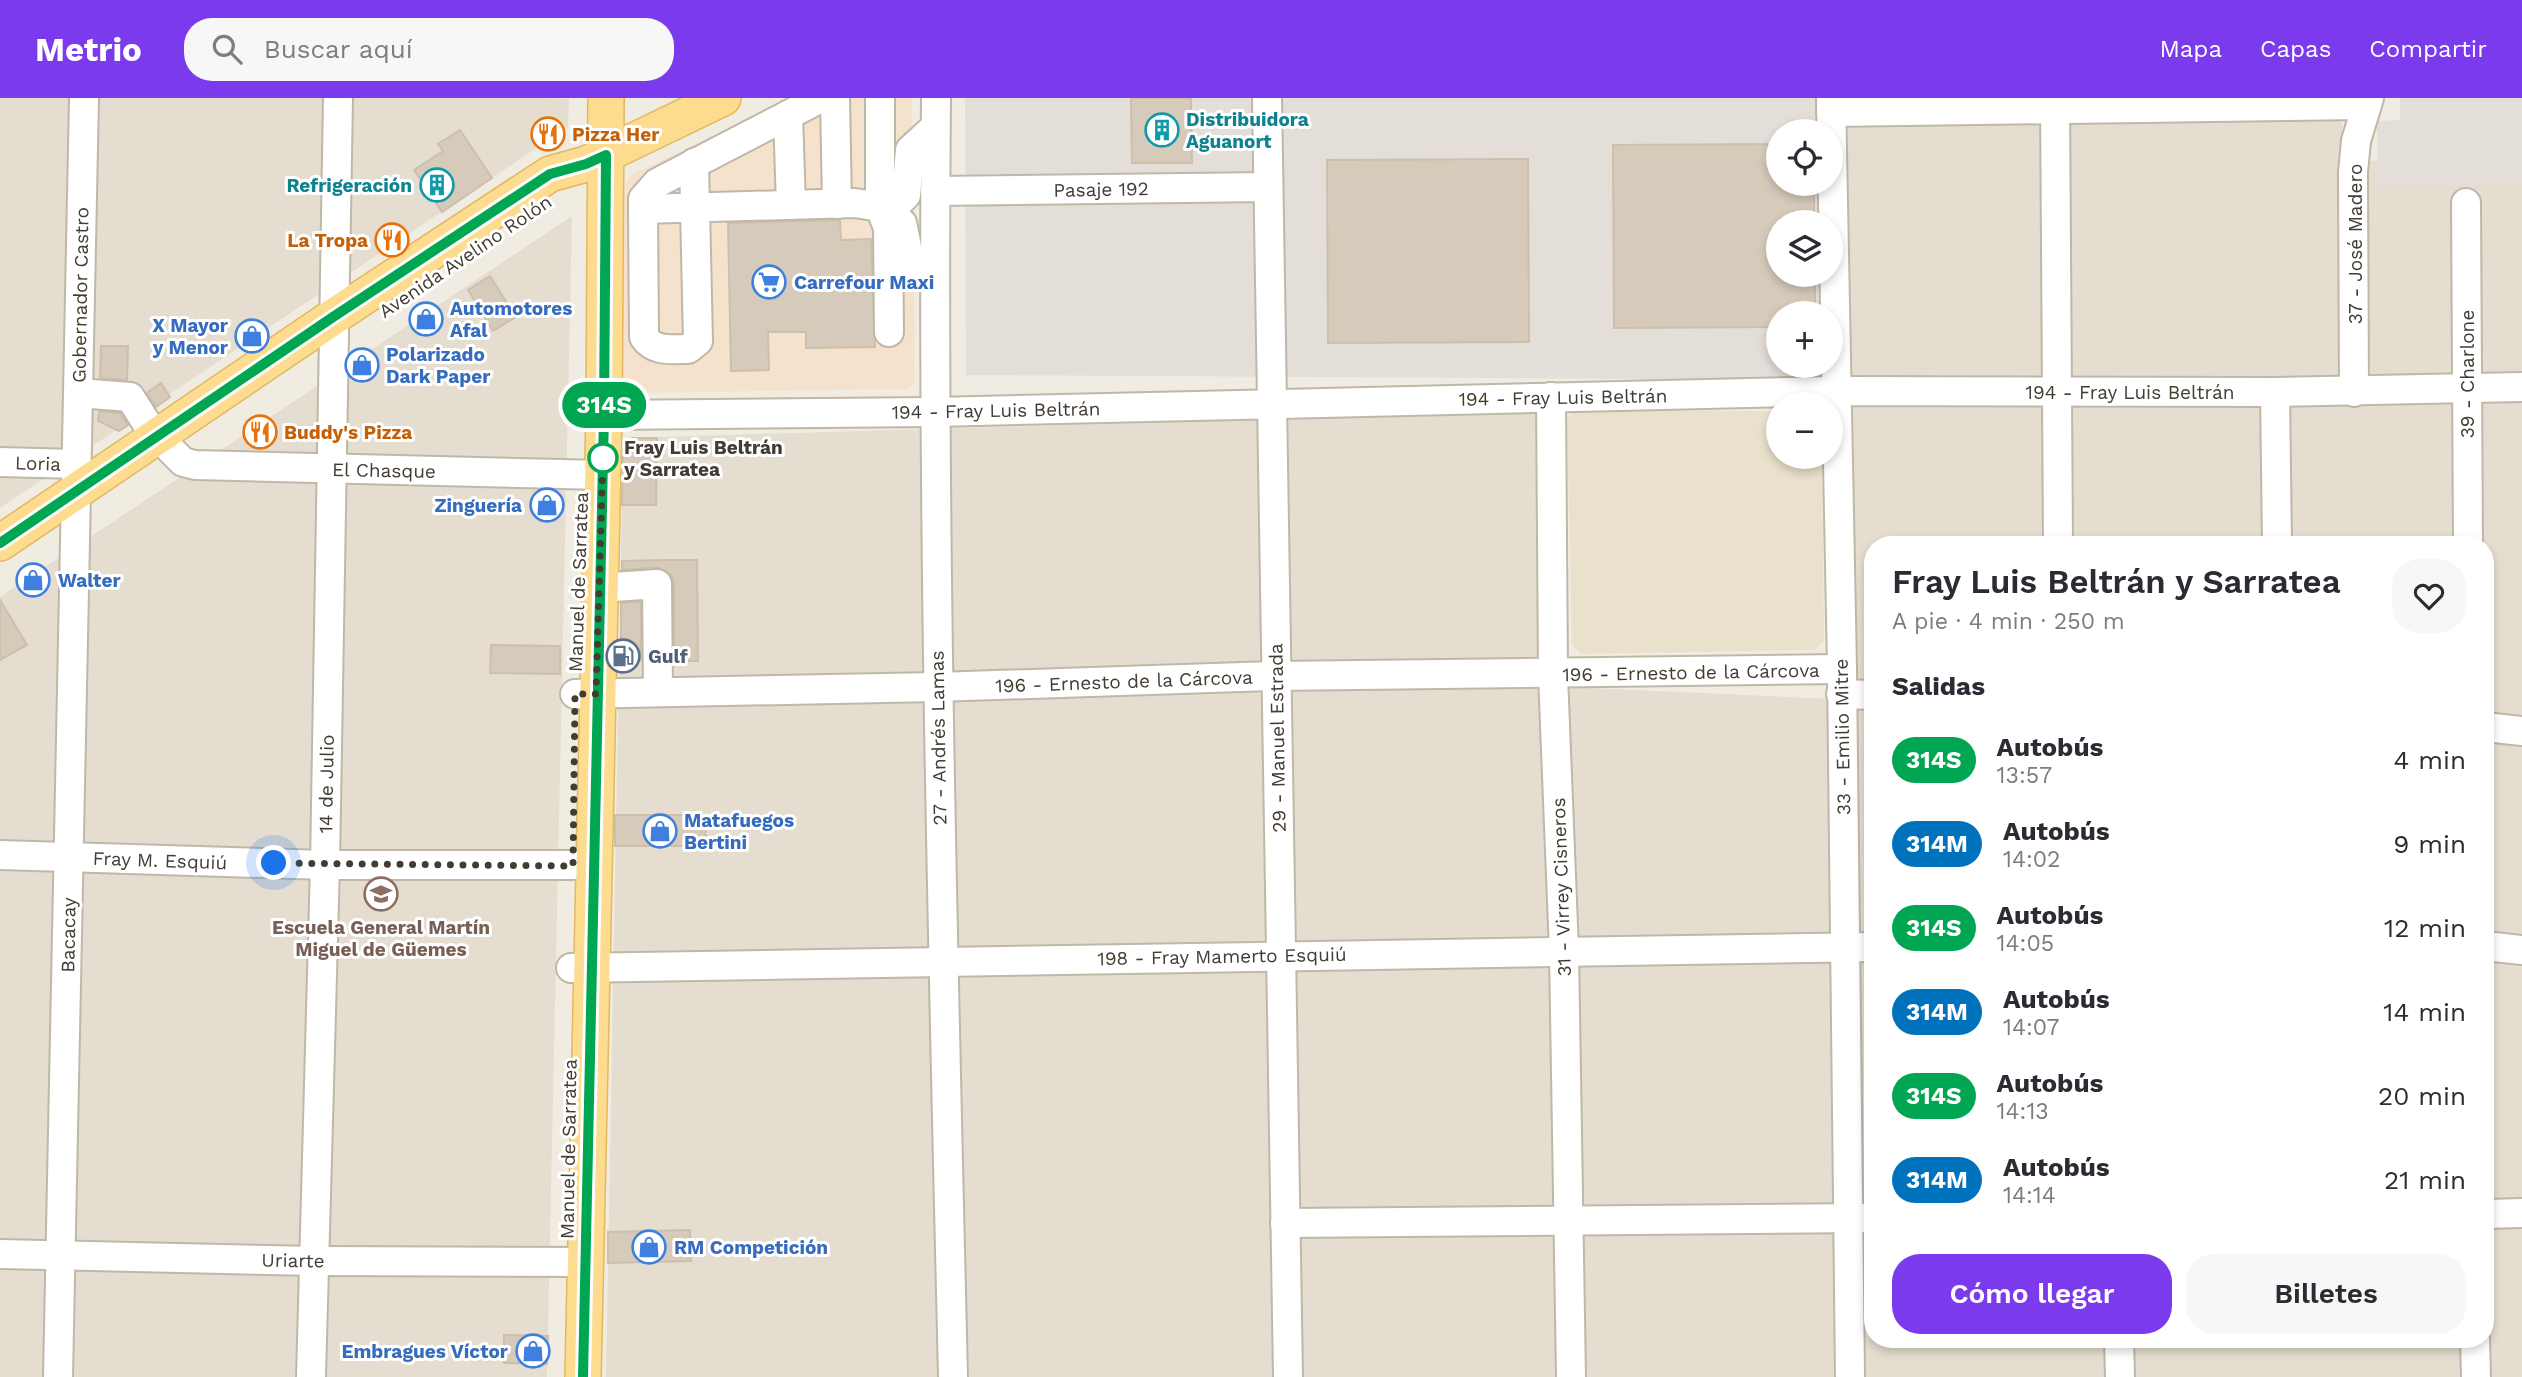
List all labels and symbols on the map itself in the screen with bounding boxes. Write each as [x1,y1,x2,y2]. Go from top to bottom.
place label: Distribuidora Aguanort [1186,108,1309,153]
building icon: Distribuidora Aguanort [1143,111,1181,149]
restaurant icon: Pizza Her [529,115,567,153]
place label: Pizza Her [572,123,660,146]
street label: 37 - José Madero [2344,164,2367,324]
building icon: Refrigeración [418,166,456,204]
place label: Refrigeración [286,174,412,197]
street label: Pasaje 192 [1053,177,1149,202]
street label: Avenida Avelino Rolón [375,190,556,323]
street label: Gobernador Castro [67,207,94,383]
restaurant icon: La Tropa [373,221,411,259]
place label: La Tropa [287,229,368,252]
supermarket icon: Carrefour Maxi [750,263,788,301]
place label: Carrefour Maxi [794,271,934,294]
place label: Automotores Afal [450,297,572,342]
shop icon: Automotores Afal [407,300,445,338]
street label: 39 - Charlone [2456,310,2479,438]
place label: X Mayor y Menor [152,314,229,359]
shop icon: X Mayor y Menor [233,317,271,355]
place label: Polarizado Dark Paper [386,343,491,388]
shop icon: Polarizado Dark Paper [343,346,381,384]
street label: 194 - Fray Luis Beltrán [2026,381,2234,404]
line badge: 314S [555,382,653,428]
street label: 194 - Fray Luis Beltrán [1458,384,1668,411]
street label: 194 - Fray Luis Beltrán [891,397,1101,424]
restaurant icon: Buddy's Pizza [241,413,279,451]
place label: Buddy's Pizza [284,421,412,444]
place label: Fray Luis Beltrán y Sarratea [623,436,783,481]
marker: Fray Luis Beltrán y Sarratea [588,443,618,473]
street label: Loria [15,451,62,476]
street label: El Chasque [332,458,436,483]
shop icon: Zinguería [528,486,566,524]
street label: Manuel de Sarratea [564,491,593,673]
place label: Zinguería [435,494,522,517]
shop icon: Walter [14,561,52,599]
place label: Walter [58,569,121,592]
fuel station icon: Gulf [604,637,642,675]
street label: 29 - Manuel Estrada [1264,643,1291,833]
place label: Gulf [648,645,688,668]
street label: 27 - Andrés Lamas [925,650,952,826]
street label: 196 - Ernesto de la Cárcova [1562,659,1820,686]
street label: 33 - Emilio Mitre [1830,659,1855,815]
street label: 196 - Ernesto de la Cárcova [995,666,1253,697]
street label: 14 de Julio [314,734,339,834]
street label: 31 - Virrey Cisneros [1547,797,1576,977]
place label: Matafuegos Bertini [684,809,794,854]
shop icon: Matafuegos Bertini [641,812,679,850]
your location [256,845,291,880]
street label: Fray M. Esquiú [92,847,228,874]
school or university icon: Escuela General Martín Miguel de Güemes [362,875,400,913]
street label: Bacacay [56,897,81,973]
place label: Escuela General Martín Miguel de Güemes [272,916,490,961]
street label: 198 - Fray Mamerto Esquiú [1097,943,1347,970]
street label: Manuel de Sarratea [555,1058,582,1239]
shop icon: RM Competición [630,1228,668,1266]
place label: RM Competición [674,1236,828,1259]
street label: Uriarte [261,1248,325,1273]
shop icon: Embragues Víctor [514,1332,552,1370]
place label: Embragues Víctor [341,1340,509,1363]

